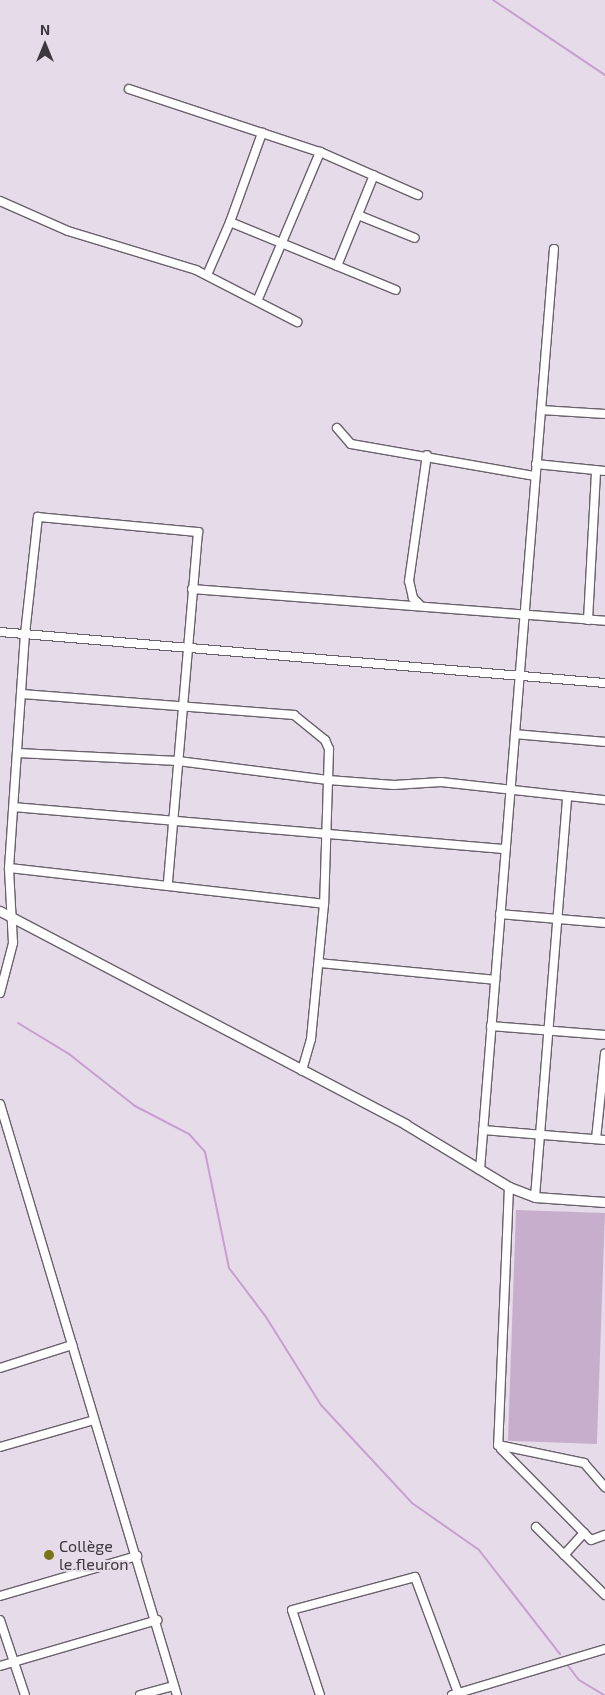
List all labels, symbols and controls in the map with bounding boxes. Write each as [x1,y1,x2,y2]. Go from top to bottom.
north arrow [20,20,70,70]
text: N [40,21,50,38]
place label: Collège le fleuron [59,1536,129,1574]
marker: Collège le fleuron [43,1549,55,1561]

